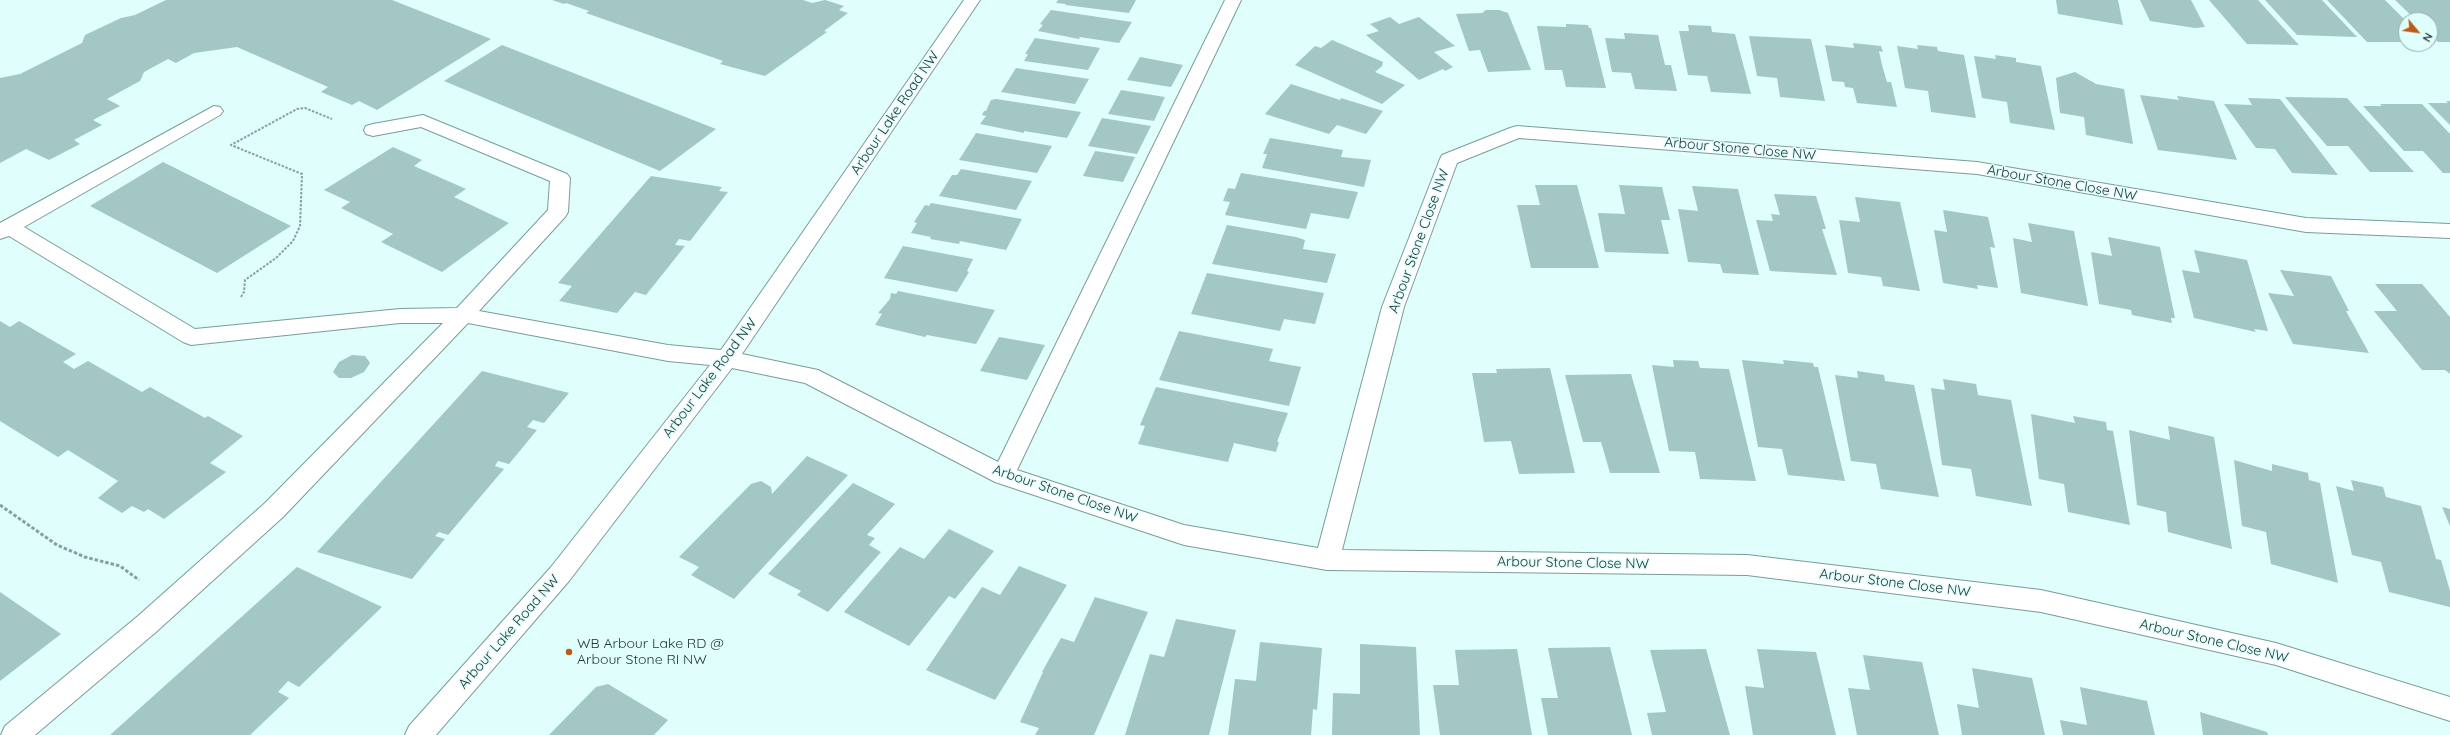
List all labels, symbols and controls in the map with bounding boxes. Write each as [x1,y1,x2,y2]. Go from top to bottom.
north arrow [2398,12,2438,52]
text: N [2420,30,2436,44]
street label: Arbour Lake Road NW [847,48,943,178]
street label: Arbour Stone Close NW [1664,134,1816,164]
street label: Arbour Stone Close NW [1986,162,2138,204]
street label: Arbour Stone Close NW [1385,167,1453,315]
street label: Arbour Lake Road NW [659,315,761,441]
street label: Arbour Stone Close NW [990,461,1140,527]
street label: Arbour Stone Close NW [1497,553,1649,573]
street label: Arbour Stone Close NW [1819,565,1971,601]
street label: Arbour Lake Road NW [455,572,563,692]
street label: Arbour Stone Close NW [2138,616,2290,666]
place label: WB Arbour Lake RD @ Arbour Stone RI NW [577,636,724,668]
marker: WB Arbour Lake RD @ Arbour Stone RI NW [564,647,574,657]

